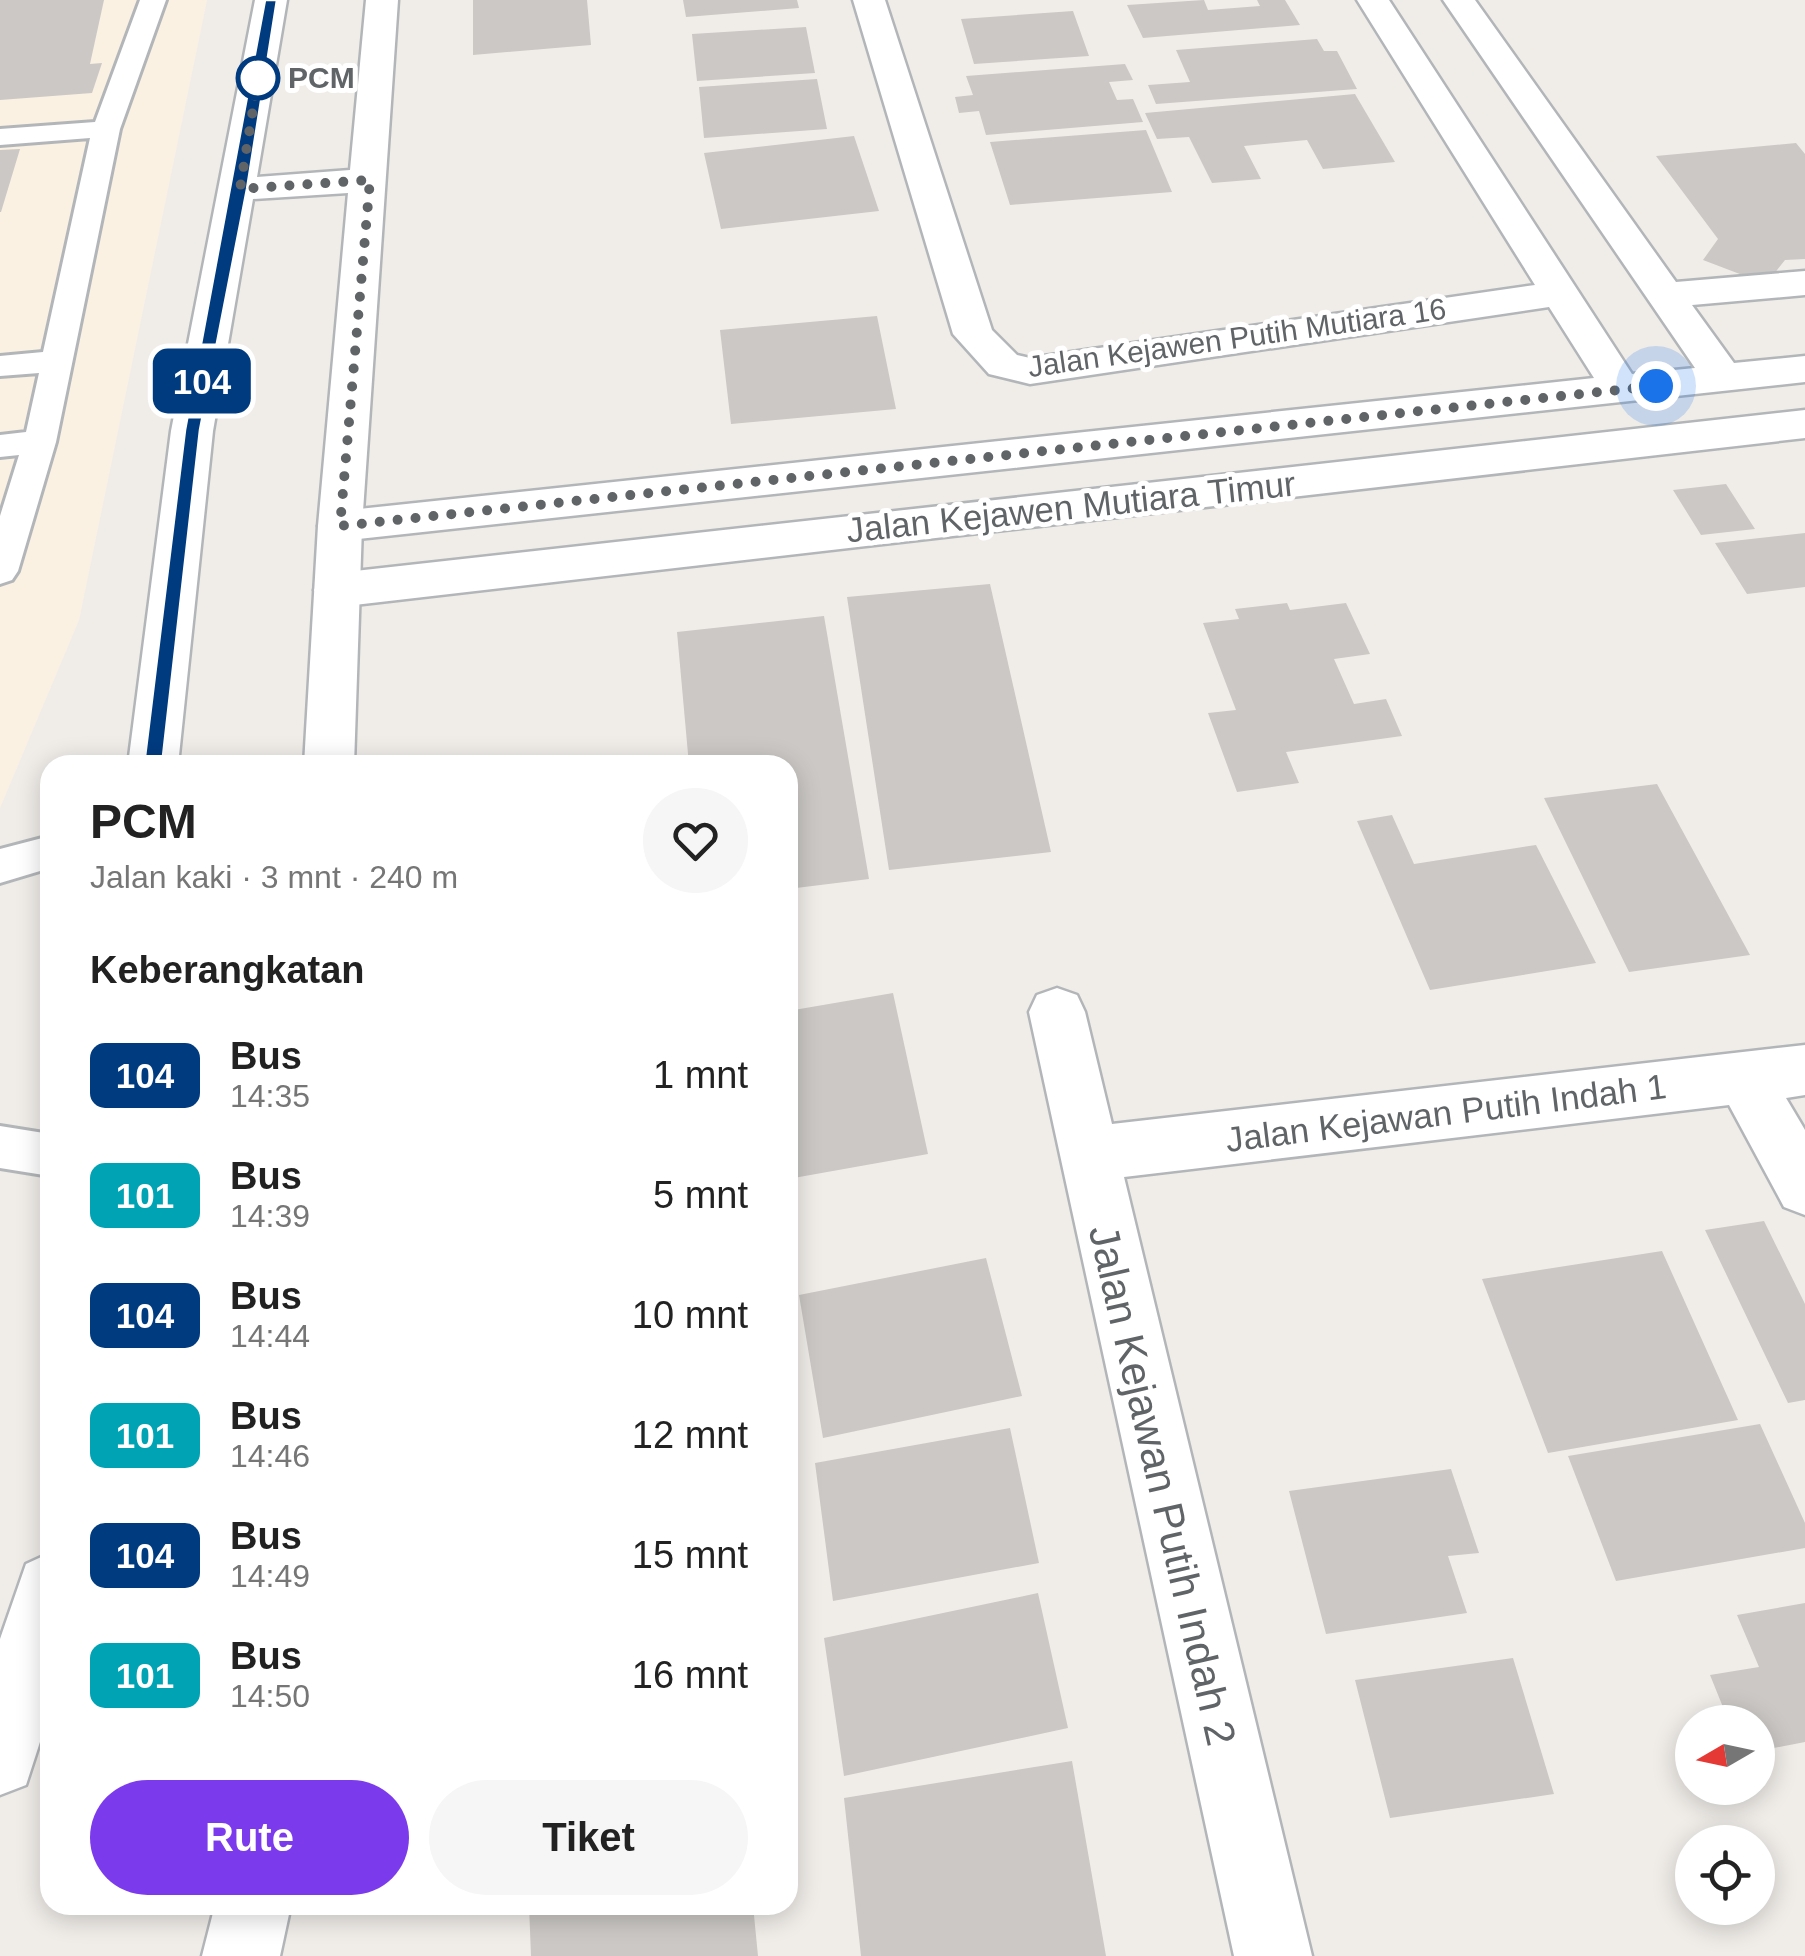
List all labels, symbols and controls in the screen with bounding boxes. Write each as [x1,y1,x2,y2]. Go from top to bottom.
marker: PCM [237,57,279,99]
place label: PCM [288,61,355,94]
street label: Jalan Kejawen Putih Mutiara 16 [1026,292,1448,383]
line badge: 104 [144,348,260,414]
your location [1631,361,1681,411]
text: 104 [173,362,231,401]
street label: Jalan Kejawen Mutiara Timur [844,463,1298,549]
button: heart [643,788,748,893]
text: PCM [90,795,197,848]
text: Jalan kaki · 3 mnt · 240 m [90,859,458,895]
text: Keberangkatan [90,949,365,991]
text: Bus [230,1035,302,1077]
text: 1 mnt [653,1054,748,1096]
text: 104 [116,1056,174,1095]
street label: Jalan Kejawan Putih Indah 1 [1223,1066,1668,1159]
text: 14:35 [230,1078,310,1114]
text: Bus [230,1155,302,1197]
text: 5 mnt [653,1174,748,1216]
text: 101 [116,1176,174,1215]
text: 14:39 [230,1198,310,1234]
street label: Jalan Kejawan Putih Indah 2 [1080,1220,1245,1750]
text: Bus [230,1275,302,1317]
text: 10 mnt [632,1294,748,1336]
text: 104 [116,1296,174,1335]
text: 14:44 [230,1318,310,1354]
text: Bus [230,1395,302,1437]
text: 12 mnt [632,1414,748,1456]
text: 101 [116,1416,174,1455]
text: 14:46 [230,1438,310,1474]
text: Bus [230,1515,302,1557]
text: 15 mnt [632,1534,748,1576]
text: 104 [116,1536,174,1575]
text: 14:49 [230,1558,310,1594]
text: Bus [230,1635,302,1677]
text: 16 mnt [632,1654,748,1696]
text: 101 [116,1656,174,1695]
text: 14:50 [230,1678,310,1714]
north arrow [1675,1705,1775,1805]
map controls [1675,1705,1775,1925]
button: Rute [90,1780,409,1895]
button: Tiket [429,1780,748,1895]
button: locate [1675,1825,1775,1925]

